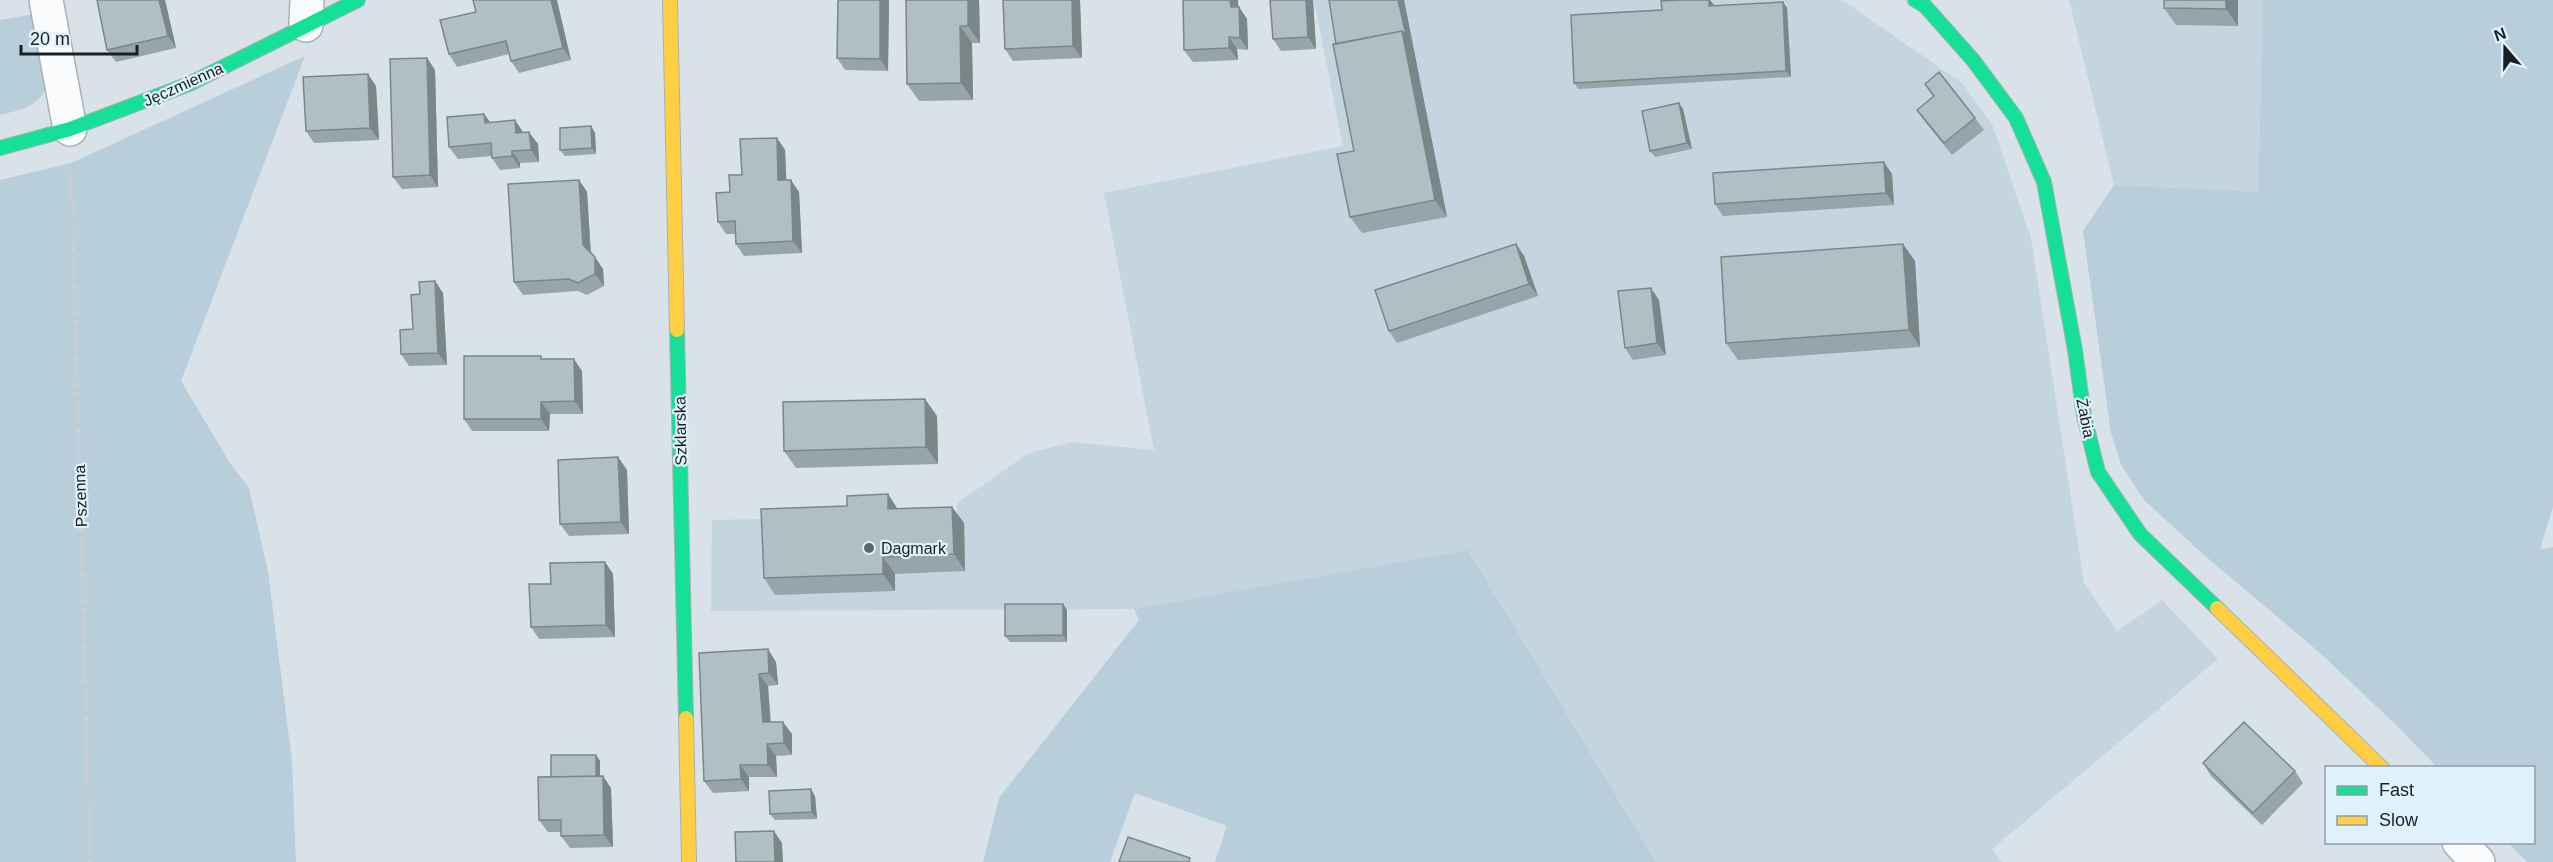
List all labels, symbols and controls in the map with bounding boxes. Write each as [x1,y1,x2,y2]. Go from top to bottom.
scale bar [21,18,136,56]
north arrow [2475,18,2535,78]
text: N [2492,24,2508,44]
text: 20 m [30,29,70,49]
street label: Jęczmienna [141,59,226,110]
street label: Szklarska [671,396,690,466]
street label: Żabia [2073,397,2099,439]
street label: Pszenna [71,464,90,527]
place label: Dagmark [881,540,947,557]
marker: Dagmark [862,541,876,555]
legend [2325,766,2535,844]
text: Fast [2379,780,2414,800]
text: Slow [2379,810,2419,830]

